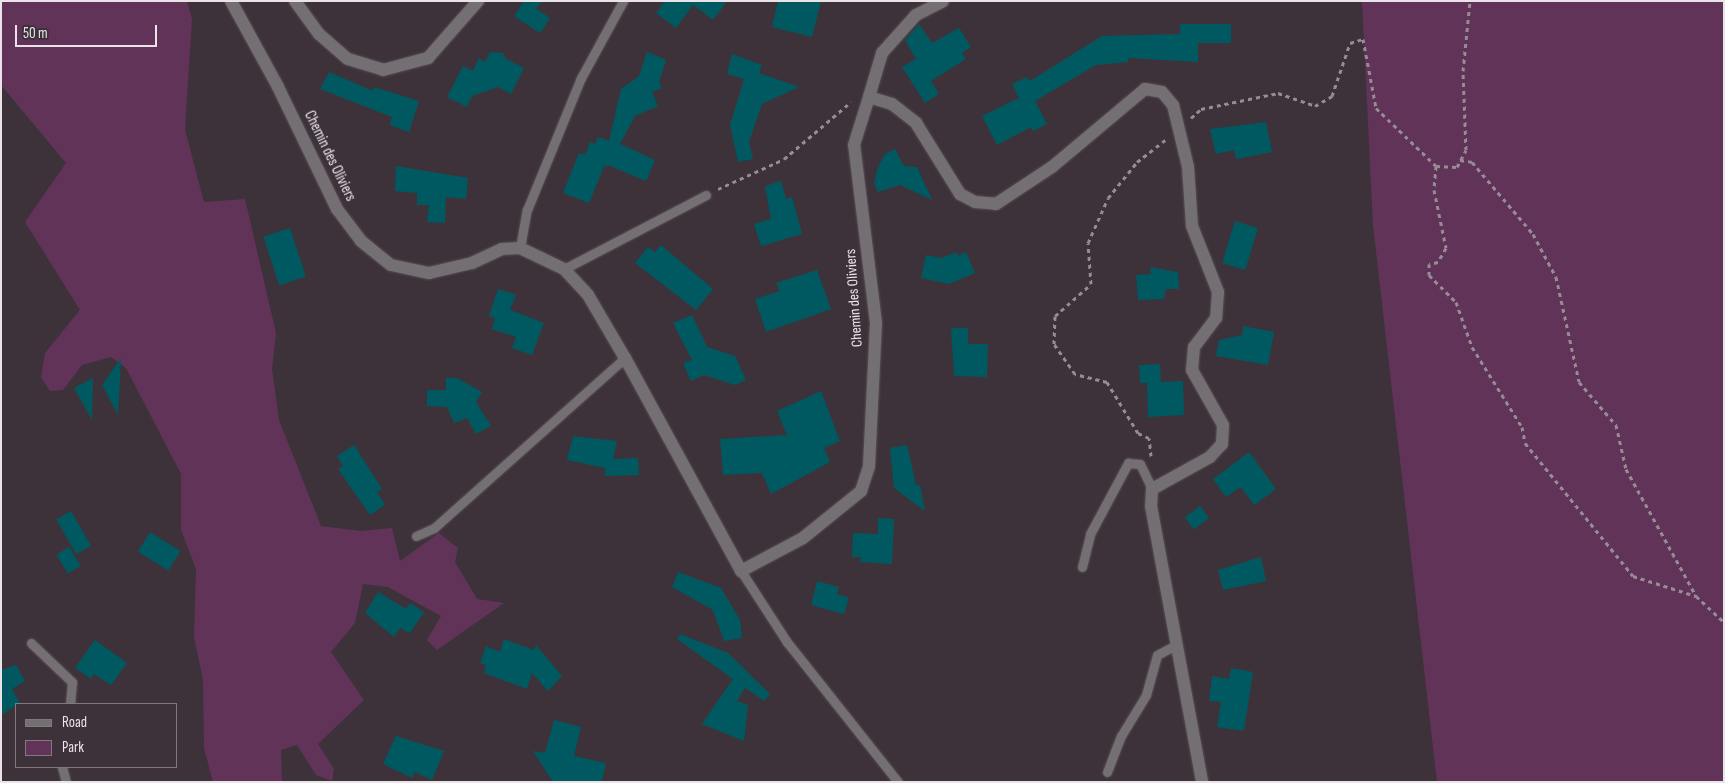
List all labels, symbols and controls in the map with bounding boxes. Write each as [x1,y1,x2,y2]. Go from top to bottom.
scale bar [18,15,160,47]
text: 50 m [23,24,48,43]
street label: Chemin des Oliviers [300,108,360,204]
street label: Chemin des Oliviers [842,248,866,348]
legend [15,703,178,768]
text: Road [62,713,87,732]
text: Park [62,738,84,757]

